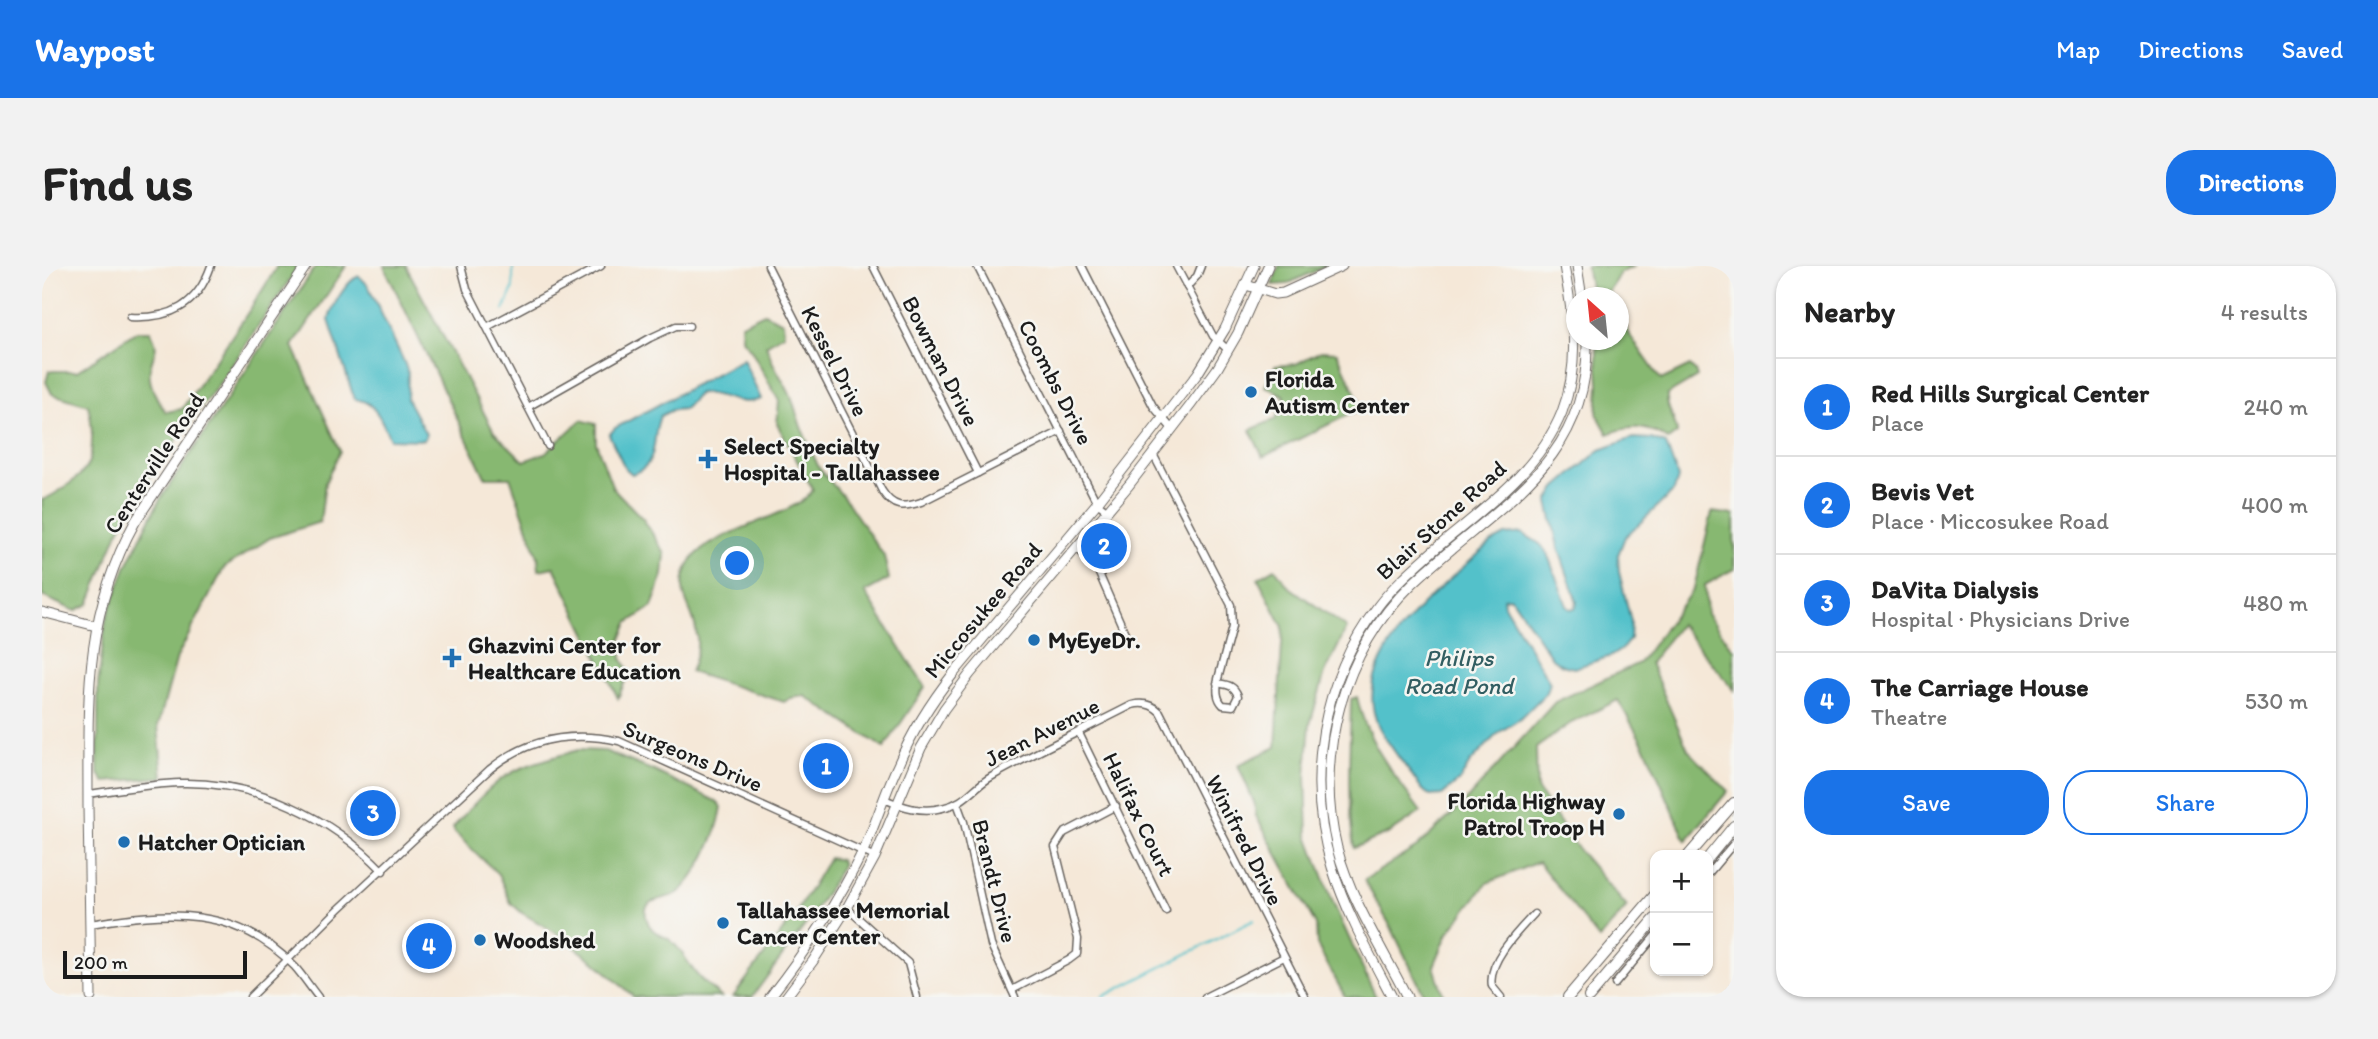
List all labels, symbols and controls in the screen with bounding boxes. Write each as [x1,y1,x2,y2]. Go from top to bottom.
text: Waypost [35,30,155,69]
text: Map [2056,35,2100,64]
text: Directions [2138,35,2244,64]
text: Saved [2282,35,2343,64]
button: Directions [2166,150,2336,215]
text: Find us [42,153,193,212]
north arrow [1566,287,1629,350]
street label: Bowman Drive [896,291,986,431]
text: Nearby [1804,293,1895,330]
text: 4 results [2221,298,2308,326]
street label: Kessel Drive [795,301,875,421]
street label: Coombs Drive [1012,315,1100,449]
place label: Florida Autism Center [1264,365,1410,419]
text: Red Hills Surgical Center [1871,377,2149,409]
marker: Florida Autism Center [1243,384,1259,400]
street label: Centerville Road [98,387,210,539]
text: 1 [1822,393,1832,421]
text: 240 m [2243,393,2308,421]
text: Place [1871,409,1924,437]
place label: Select Specialty Hospital - Tallahassee [724,432,940,486]
marker: Select Specialty Hospital - Tallahassee [698,449,718,469]
street label: Blair Stone Road [1370,454,1512,586]
text: Bevis Vet [1871,475,1974,507]
text: 2 [1821,491,1833,519]
text: 400 m [2241,491,2308,519]
text: Place · Miccosukee Road [1871,507,2109,535]
pin: 2 [1081,520,1127,572]
street label: Miccosukee Road [918,536,1048,684]
your location [720,546,754,580]
text: DaVita Dialysis [1871,573,2039,605]
text: 3 [1821,589,1833,617]
text: 480 m [2243,589,2308,617]
text: Hospital · Physicians Drive [1871,605,2130,633]
place label: MyEyeDr. [1048,626,1141,654]
place label: Ghazvini Center for Healthcare Education [468,631,682,685]
marker: MyEyeDr. [1026,632,1042,648]
water label: Philips Road Pond [1405,643,1515,700]
marker: Ghazvini Center for Healthcare Education [442,648,462,668]
text: The Carriage House [1871,671,2089,703]
text: 4 [1820,687,1834,715]
text: 530 m [2245,687,2308,715]
street label: Jean Avenue [980,691,1104,773]
text: Theatre [1871,703,1947,731]
street label: Surgeons Drive [619,714,767,798]
pin: 1 [803,740,849,792]
street label: Halifax Court [1097,747,1181,881]
street label: Winifred Drive [1200,770,1290,910]
button: Save [1804,770,2049,835]
button: Share [2063,770,2308,835]
pin: 3 [350,787,396,839]
place label: Florida Highway Patrol Troop H [1448,787,1605,841]
marker: Florida Highway Patrol Troop H [1611,806,1627,822]
street label: Brandt Drive [966,817,1024,945]
place label: Hatcher Optician [138,828,306,856]
marker: Hatcher Optician [116,834,132,850]
map controls [1650,850,1713,976]
button: + [1650,850,1713,913]
place label: Tallahassee Memorial Cancer Center [736,896,950,950]
button: − [1650,913,1713,976]
marker: Tallahassee Memorial Cancer Center [715,915,731,931]
pin: 4 [406,920,452,972]
place label: Woodshed [494,926,596,954]
marker: Woodshed [472,932,488,948]
scale bar [63,948,247,980]
text: 200 m [74,951,128,974]

